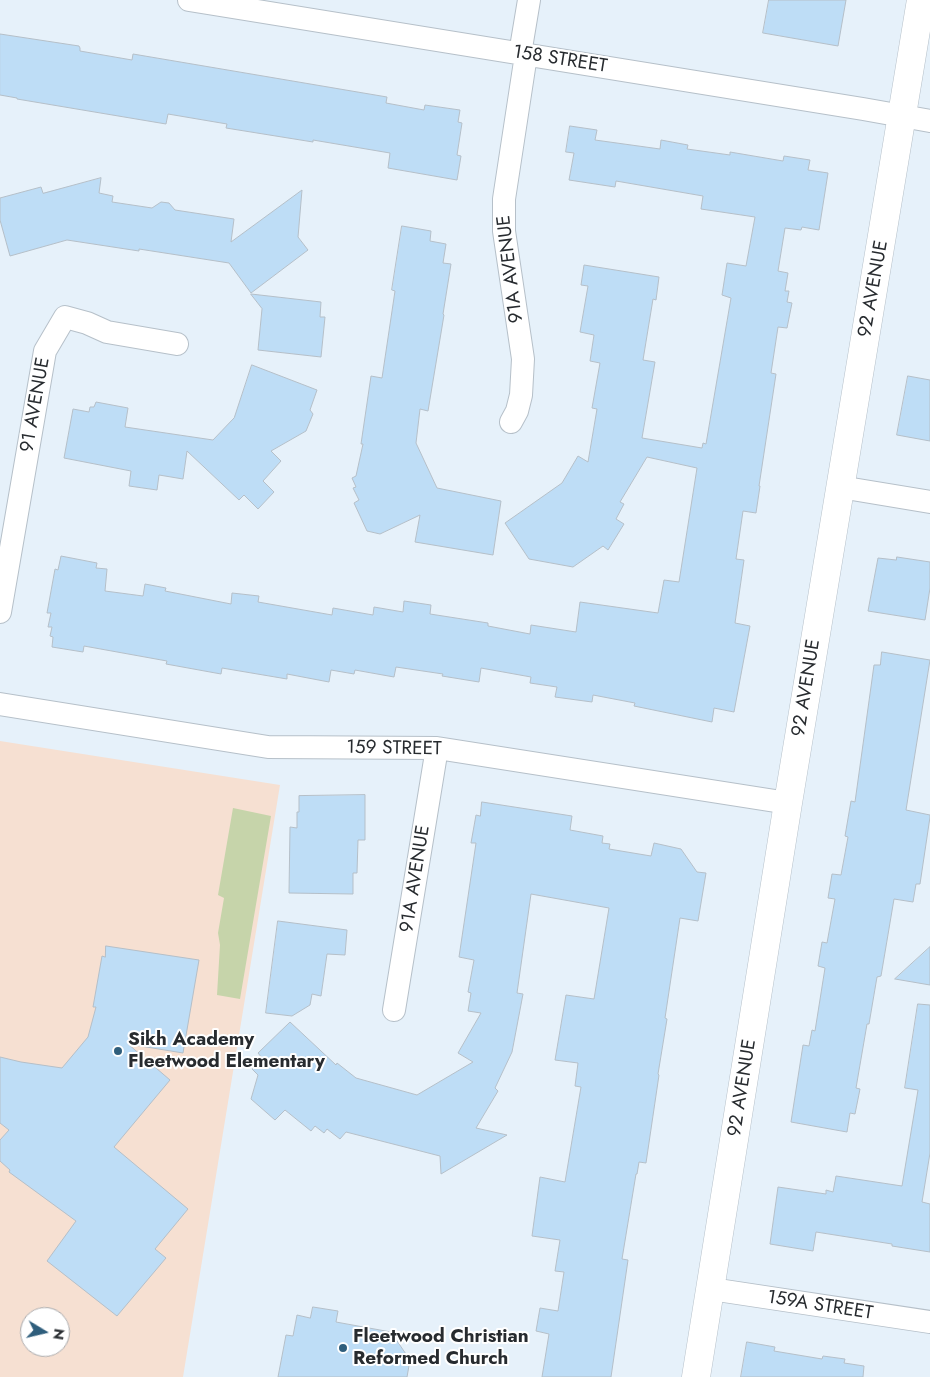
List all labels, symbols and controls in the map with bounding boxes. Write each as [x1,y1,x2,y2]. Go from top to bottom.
street label: 158 STREET [511,41,609,79]
street label: 91A AVENUE [493,214,529,324]
street label: 92 AVENUE [854,239,894,339]
street label: 91 AVENUE [16,356,56,454]
street label: 92 AVENUE [788,638,826,738]
street label: 159 STREET [346,737,442,761]
street label: 91A AVENUE [396,824,436,934]
place label: Sikh Academy Fleetwood Elementary [128,1029,325,1073]
street label: 92 AVENUE [724,1038,762,1138]
marker: Sikh Academy Fleetwood Elementary [112,1045,124,1057]
street label: 159A STREET [766,1286,874,1326]
north arrow [20,1307,70,1357]
place label: Fleetwood Christian Reformed Church [353,1326,529,1370]
text: N [48,1327,70,1341]
marker: Fleetwood Christian Reformed Church [337,1342,349,1354]

